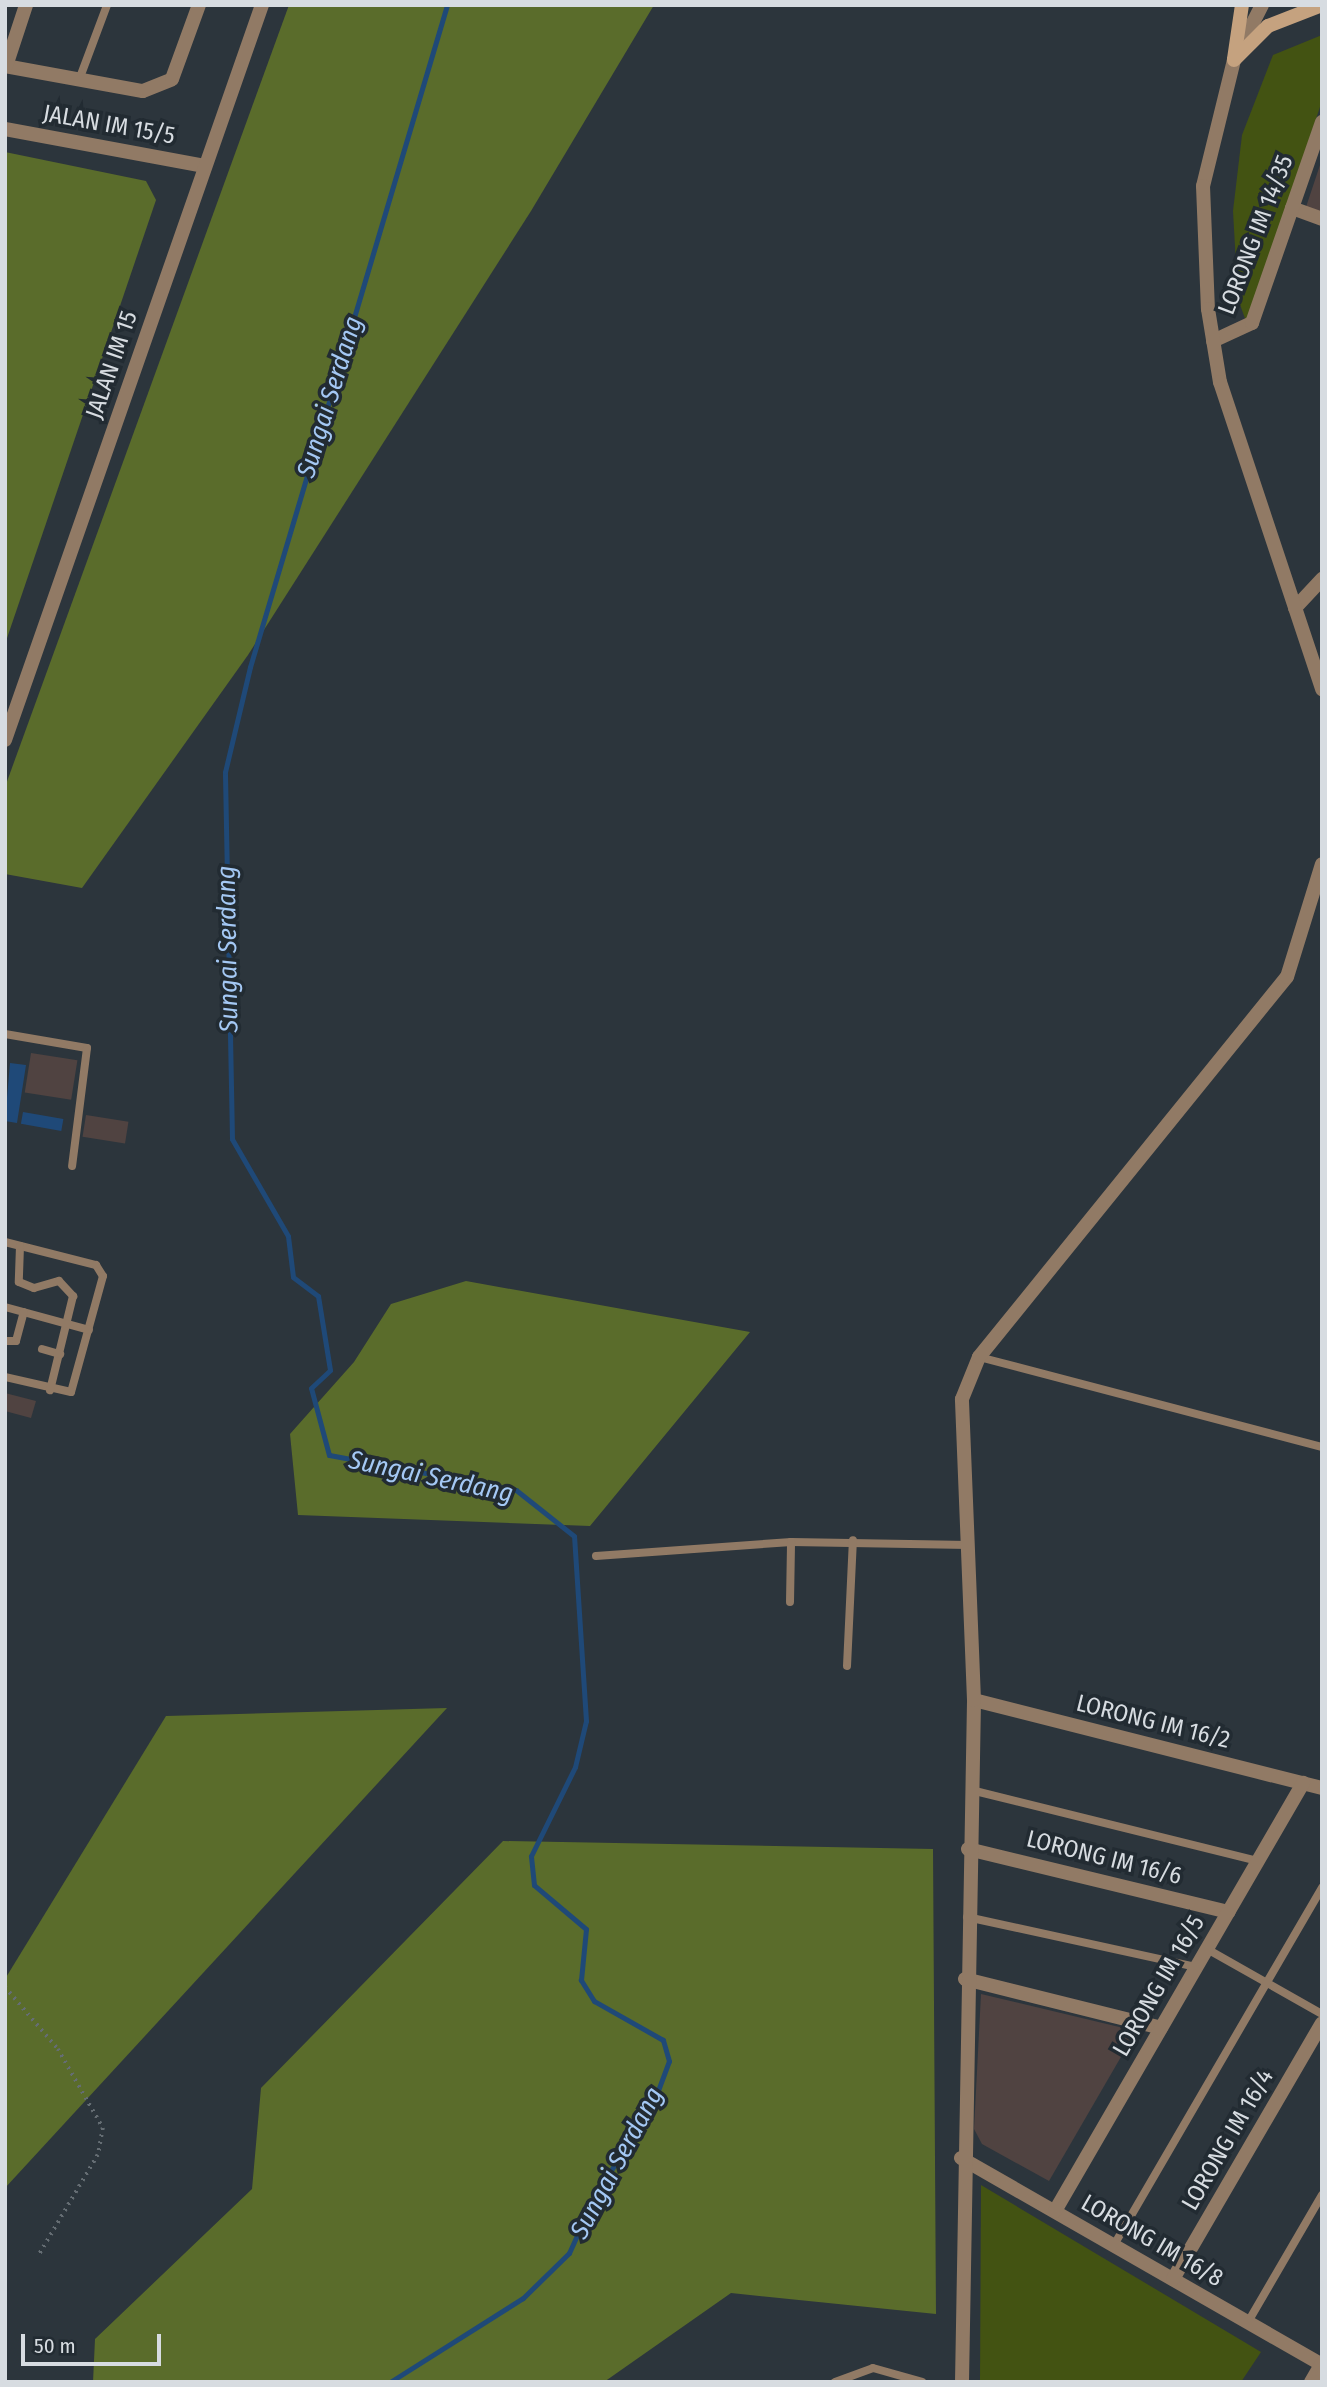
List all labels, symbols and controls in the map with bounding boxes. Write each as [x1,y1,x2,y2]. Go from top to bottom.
street label: JALAN IM 15/5 [41,99,177,151]
street label: LORONG IM 14/35 [1212,151,1300,319]
street label: JALAN IM 15 [80,307,144,423]
water label: Sungai Serdang [291,313,369,481]
water label: Sungai Serdang [211,865,245,1033]
water label: Sungai Serdang [346,1444,516,1510]
street label: LORONG IM 16/2 [1073,1689,1233,1755]
street label: LORONG IM 16/6 [1024,1825,1184,1891]
street label: LORONG IM 16/5 [1107,1910,1211,2062]
street label: LORONG IM 16/4 [1176,2064,1280,2216]
water label: Sungai Serdang [564,2082,670,2244]
street label: LORONG IM 16/8 [1076,2189,1228,2293]
scale bar [24,2320,164,2364]
text: 50 m [34,2333,76,2359]

